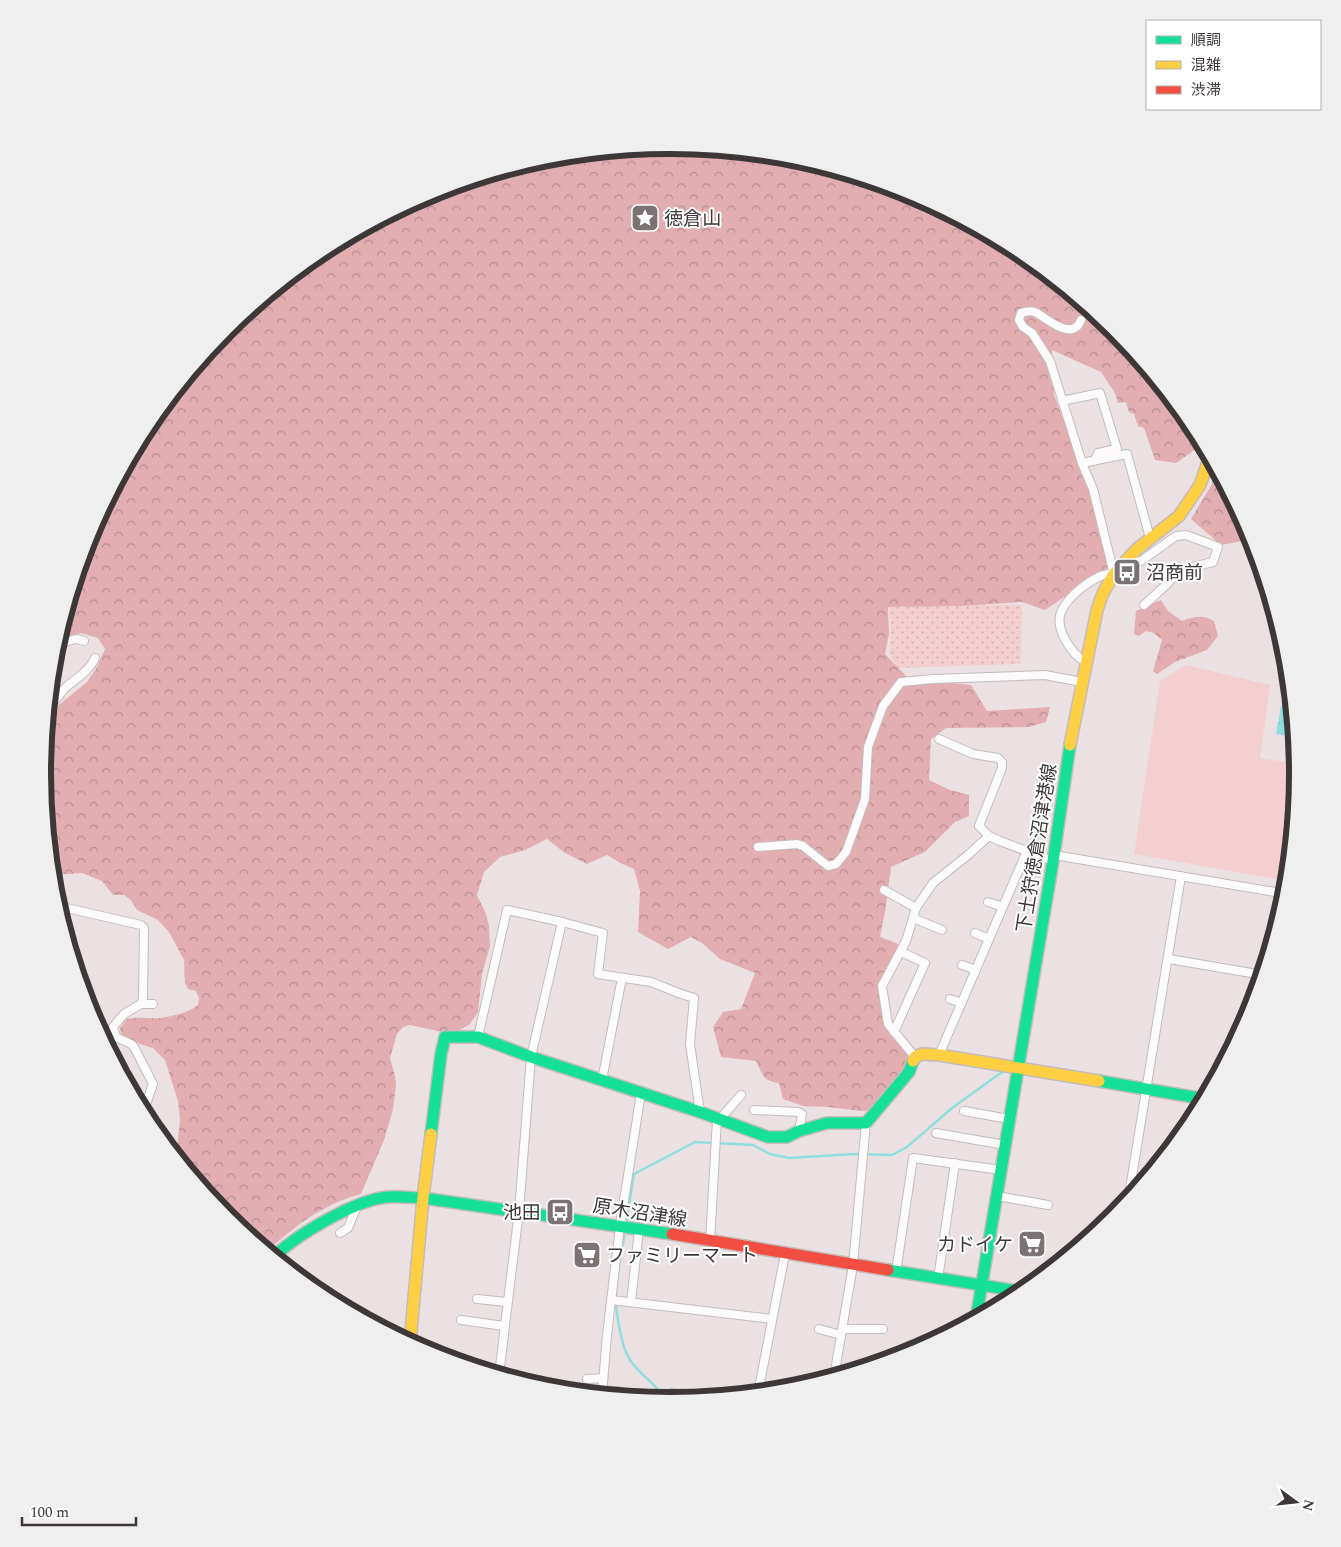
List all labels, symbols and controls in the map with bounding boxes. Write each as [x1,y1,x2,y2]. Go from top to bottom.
legend [1146,20,1321,110]
text: 順調 [1191,29,1221,52]
text: 混雑 [1191,54,1221,77]
text: 渋滞 [1191,79,1221,102]
place icon: 徳倉山 [630,203,660,233]
place label: 徳倉山 [664,205,721,234]
bus stop icon: 沼商前 [1112,557,1142,587]
place label: 沼商前 [1146,559,1203,588]
street label: 下土狩徳倉沼津港線 [1010,762,1065,935]
street label: 原木沼津線 [591,1192,689,1235]
bus stop icon: 池田 [545,1197,575,1227]
place label: 池田 [503,1199,541,1228]
supermarket icon: カドイケ [1017,1229,1047,1259]
place label: カドイケ [937,1231,1013,1260]
supermarket icon: ファミリーマート [572,1240,602,1270]
place label: ファミリーマート [606,1242,758,1271]
north arrow [1271,1477,1321,1527]
scale bar [22,1494,136,1526]
text: N [1296,1497,1320,1513]
text: 100 m [30,1501,69,1524]

